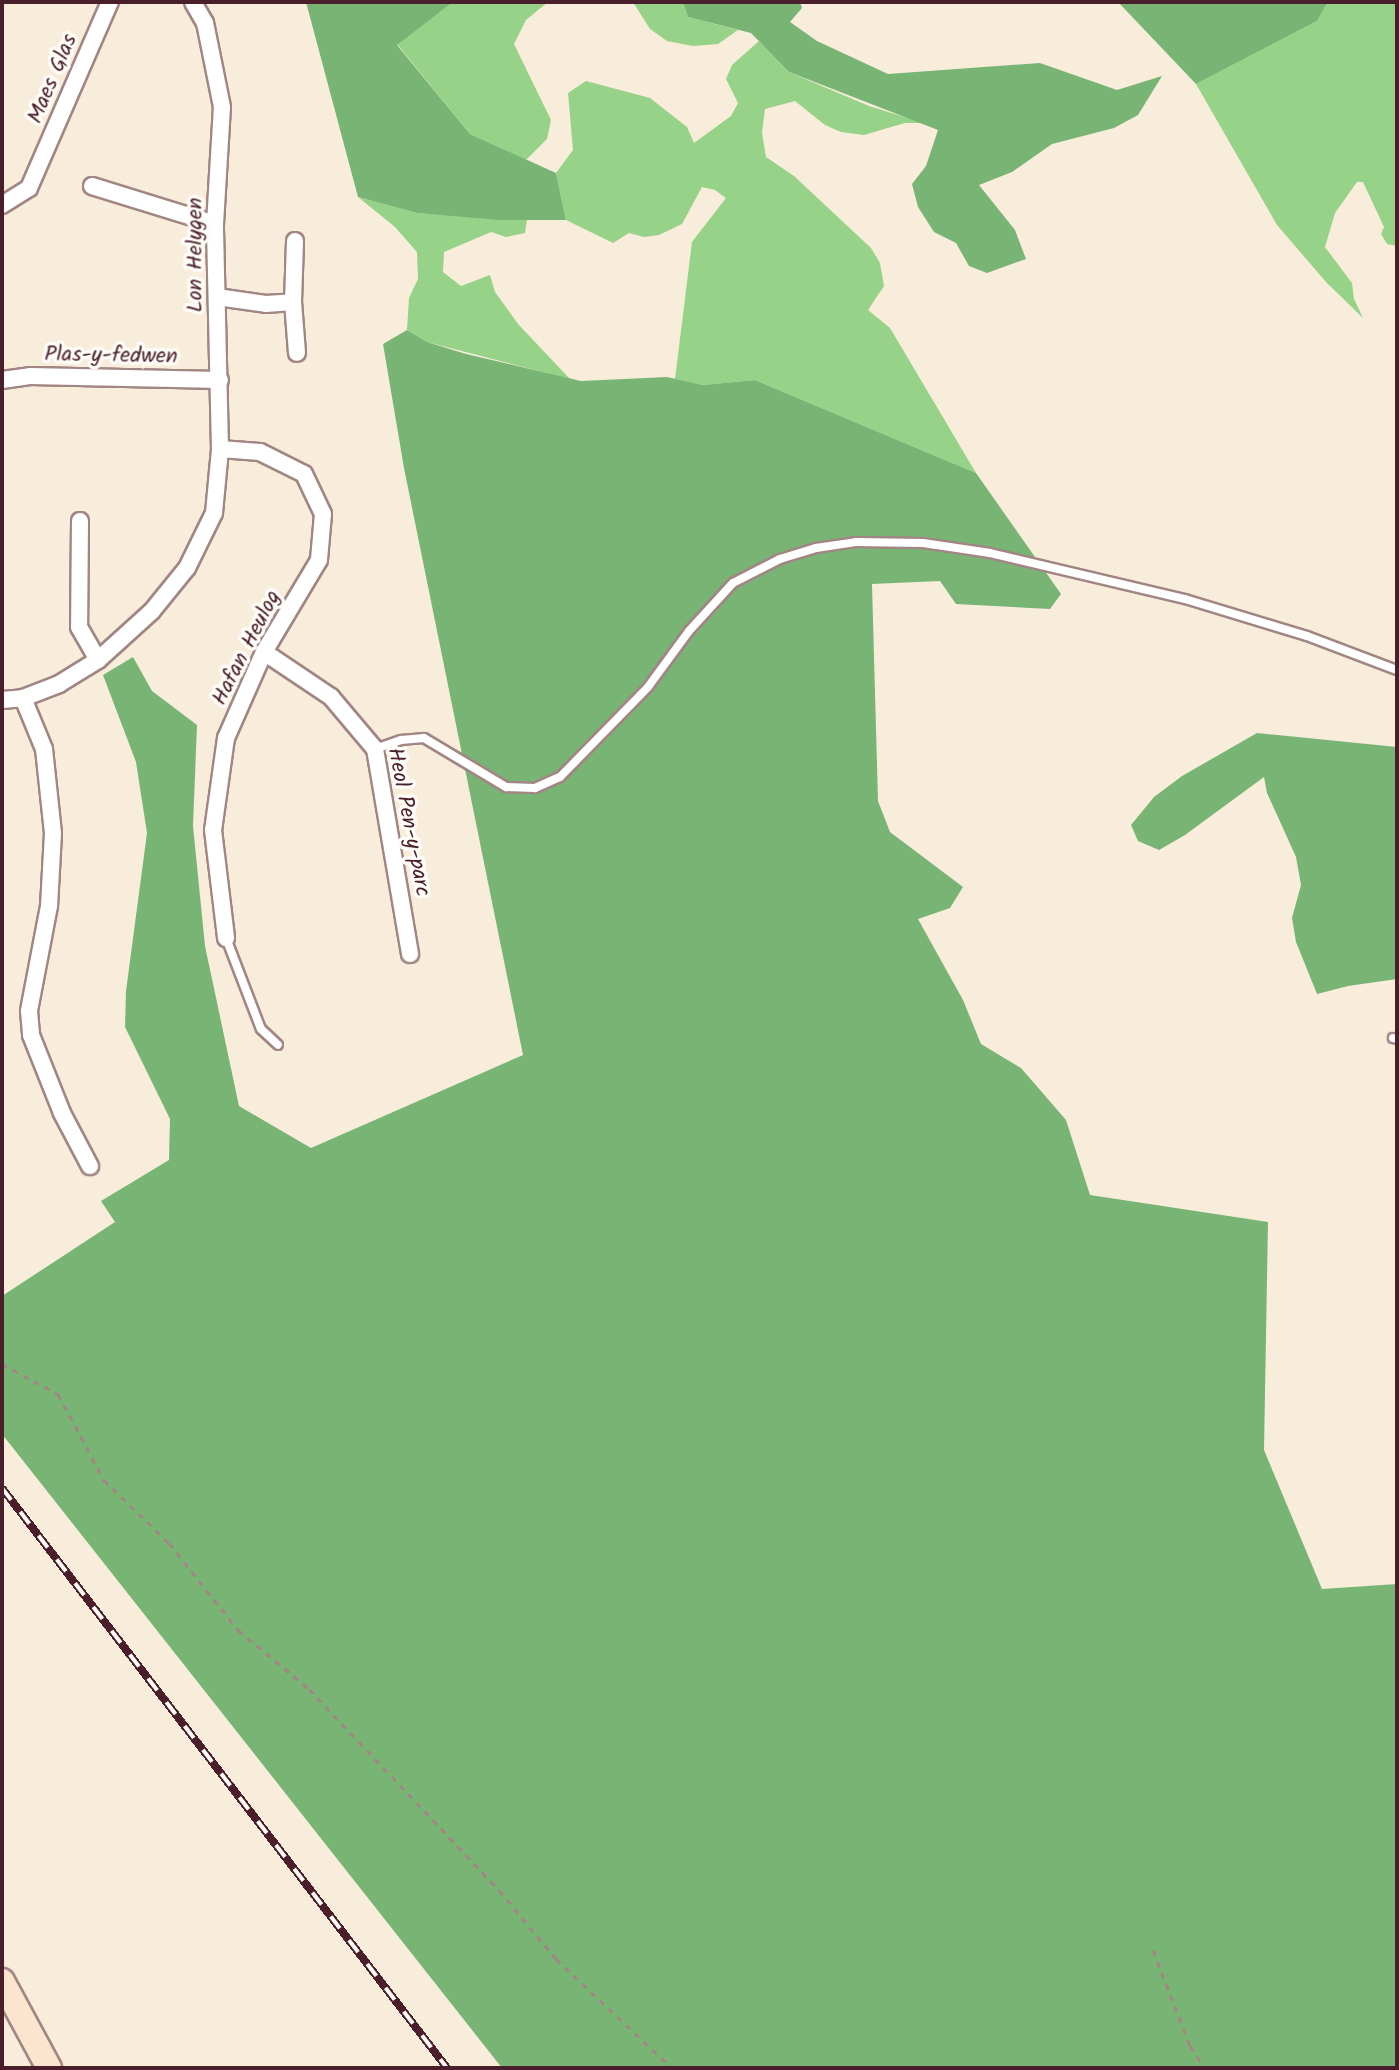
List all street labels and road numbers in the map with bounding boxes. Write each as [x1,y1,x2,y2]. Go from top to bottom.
street label: Maes Glas [22,30,84,128]
street label: Lon Helygen [183,198,209,312]
street label: Plas-y-fedwen [44,342,178,370]
street label: Hafan Heulog [207,586,287,710]
street label: Heol Pen-y-parc [381,745,435,899]

